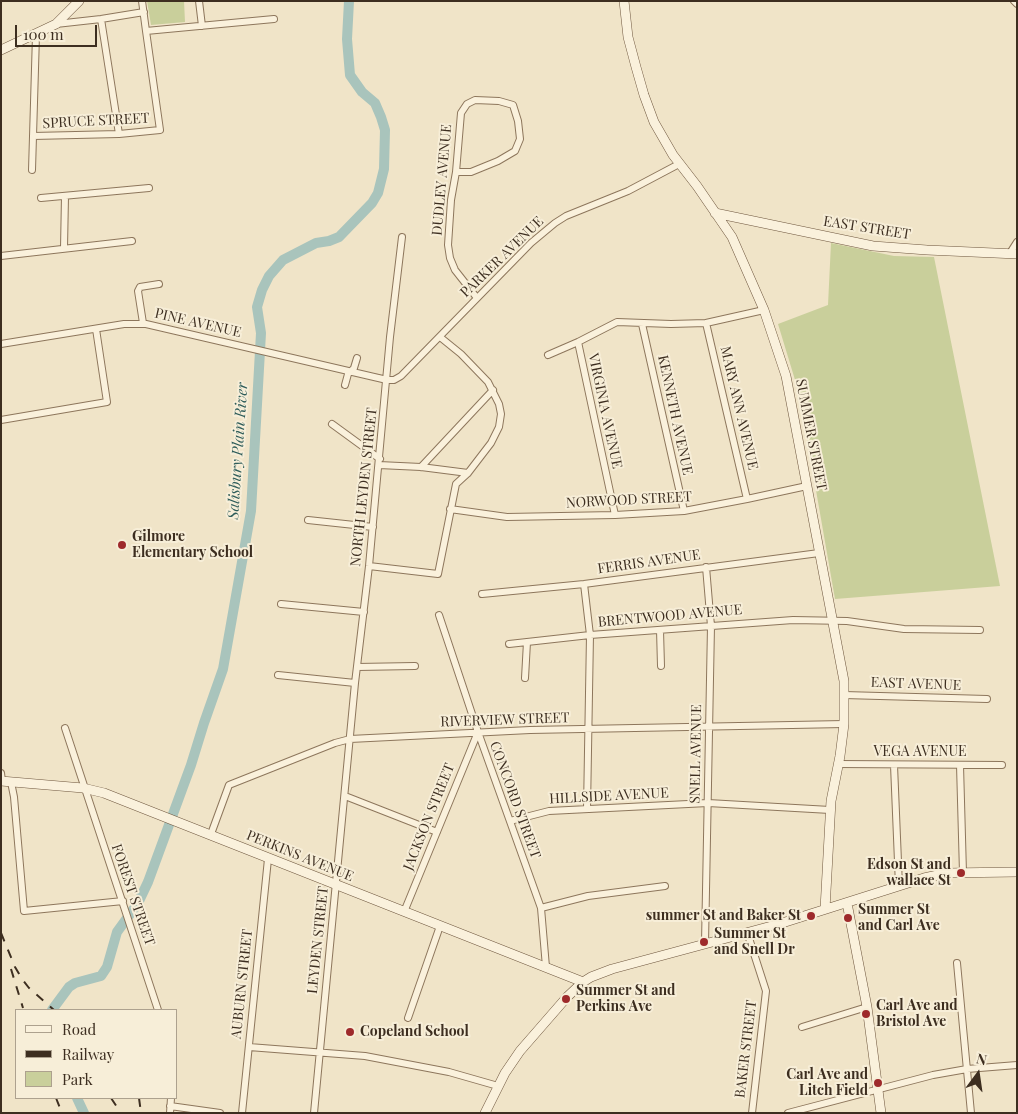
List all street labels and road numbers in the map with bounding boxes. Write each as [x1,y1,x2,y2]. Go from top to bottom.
street label: SPRUCE STREET [42,110,150,132]
street label: DUDLEY AVENUE [429,124,455,236]
street label: PARKER AVENUE [457,213,547,301]
street label: EAST STREET [822,213,912,243]
street label: PINE AVENUE [153,305,243,341]
street label: MARY ANN AVENUE [717,345,761,471]
street label: VIRGINIA AVENUE [585,352,625,470]
street label: KENNETH AVENUE [654,353,696,477]
street label: SUMMER STREET [792,378,830,492]
street label: NORTH LEYDEN STREET [347,407,381,567]
street label: NORWOOD STREET [566,488,692,512]
street label: FERRIS AVENUE [596,546,702,578]
street label: BRENTWOOD AVENUE [597,601,743,631]
street label: EAST AVENUE [870,674,962,694]
street label: SNELL AVENUE [687,704,705,804]
street label: RIVERVIEW STREET [440,709,570,731]
street label: CONCORD STREET [486,739,544,861]
street label: VEGA AVENUE [874,744,966,760]
street label: JACKSON STREET [400,761,458,873]
street label: HILLSIDE AVENUE [549,784,669,808]
street label: PERKINS AVENUE [244,827,356,885]
street label: FOREST STREET [108,842,158,948]
street label: LEYDEN STREET [304,885,332,995]
street label: AUBURN STREET [228,928,256,1040]
street label: BAKER STREET [732,999,760,1099]

